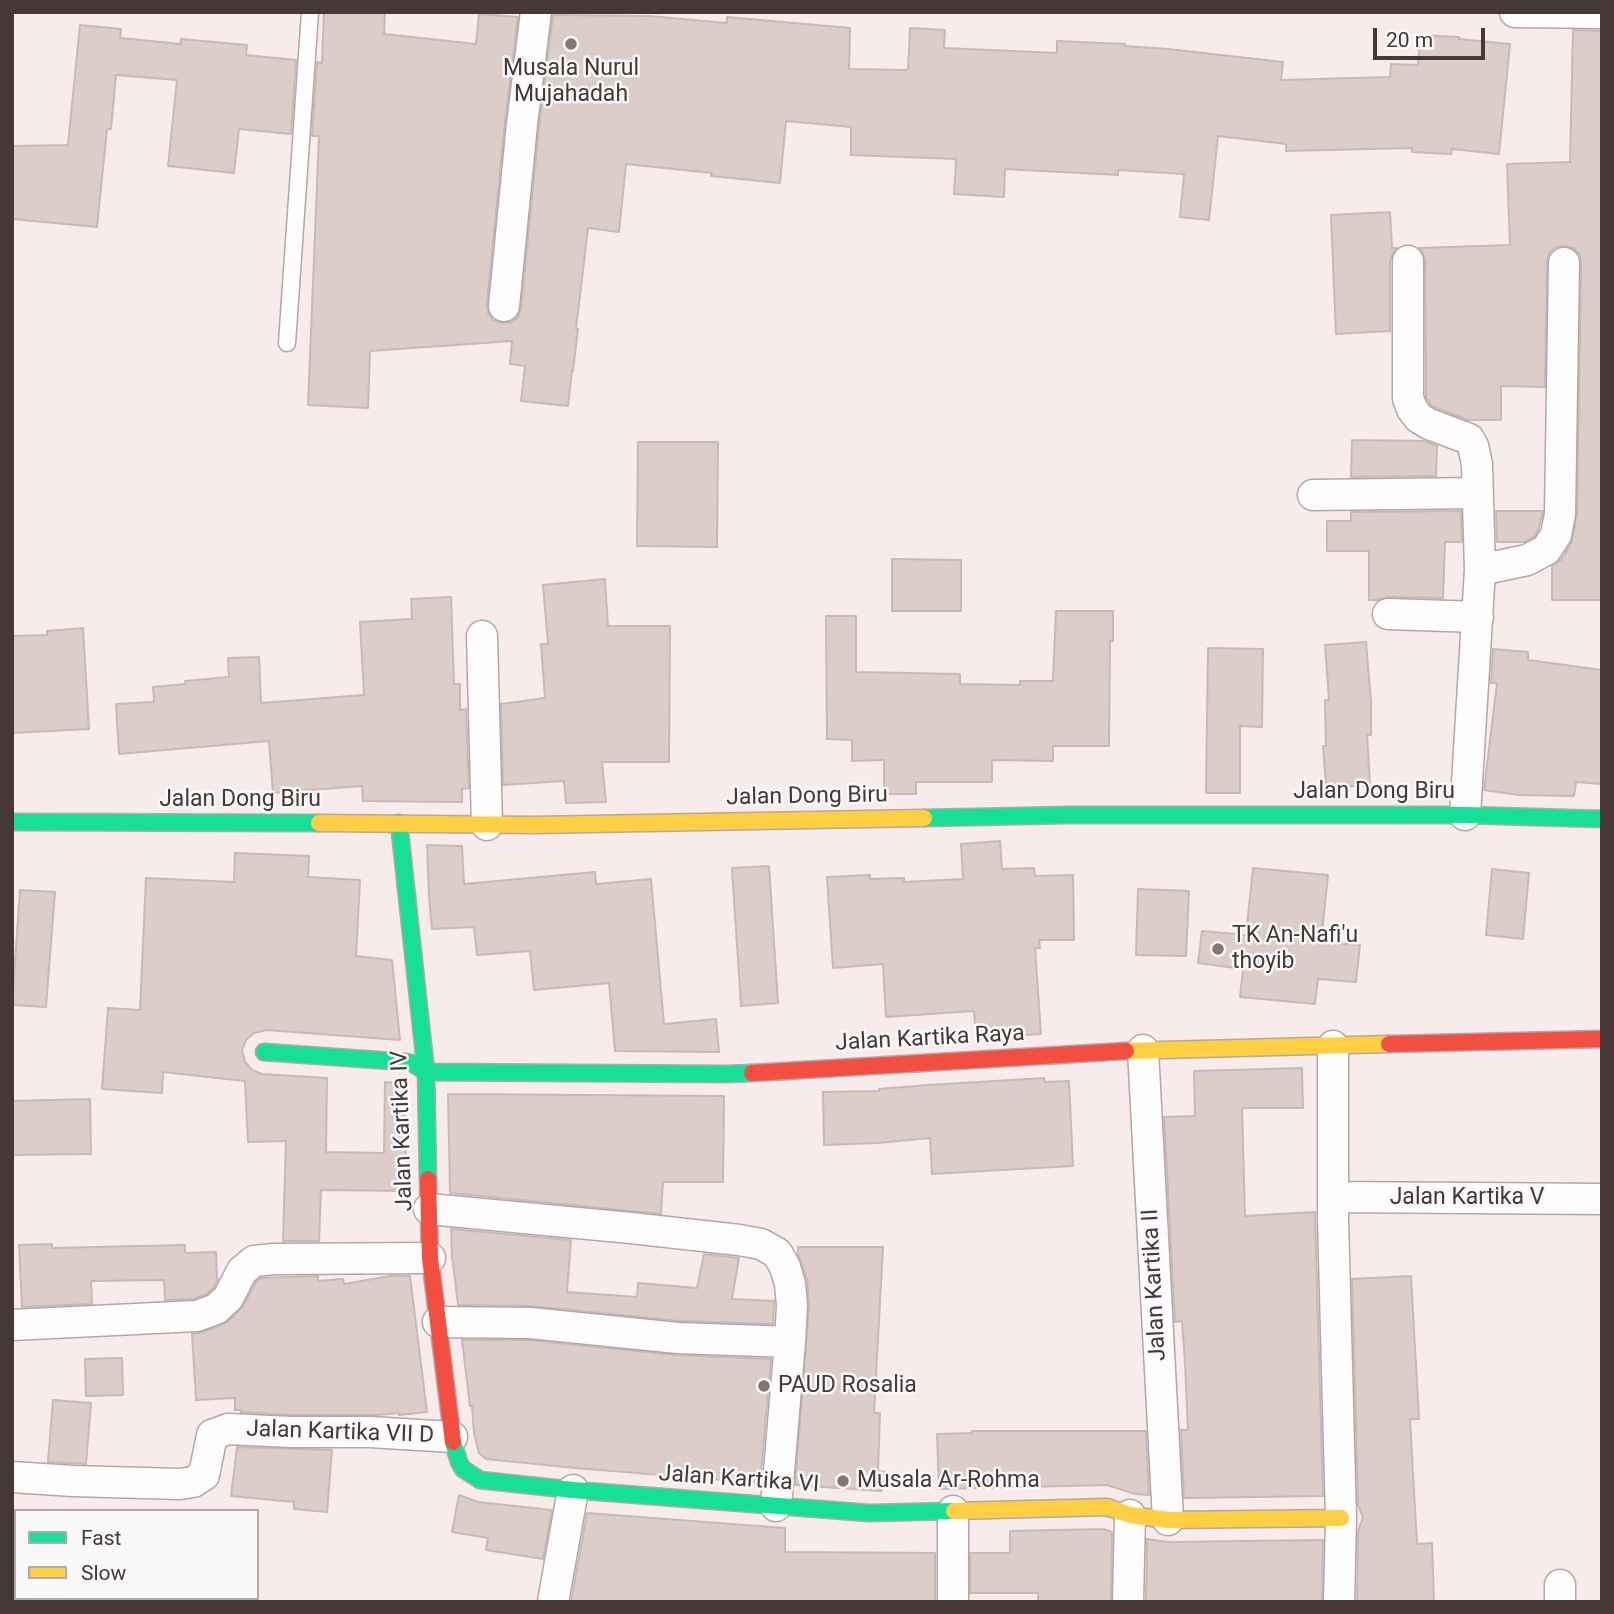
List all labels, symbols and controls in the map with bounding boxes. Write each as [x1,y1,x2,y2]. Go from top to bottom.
scale bar [1376,14,1488,58]
text: 20 m [1386,28,1433,52]
marker: Musala Nurul Mujahadah [563,36,579,52]
place label: Musala Nurul Mujahadah [503,55,639,109]
street label: Jalan Dong Biru [1293,778,1455,806]
street label: Jalan Dong Biru [726,782,888,812]
street label: Jalan Dong Biru [159,786,321,814]
place label: TK An-Nafi'u thoyib [1232,922,1358,976]
marker: TK An-Nafi'u thoyib [1210,941,1226,957]
street label: Jalan Kartika Raya [835,1020,1025,1058]
street label: Jalan Kartika IV [386,1050,420,1212]
street label: Jalan Kartika V [1390,1184,1544,1212]
street label: Jalan Kartika II [1137,1208,1173,1362]
place label: PAUD Rosalia [778,1372,917,1400]
marker: PAUD Rosalia [756,1378,772,1394]
street label: Jalan Kartika VII D [246,1416,434,1450]
street label: Jalan Kartika VI [658,1461,820,1499]
place label: Musala Ar-Rohma [857,1467,1040,1495]
marker: Musala Ar-Rohma [835,1473,851,1489]
legend [14,1509,259,1600]
text: Fast [81,1526,121,1550]
text: Slow [81,1561,126,1585]

